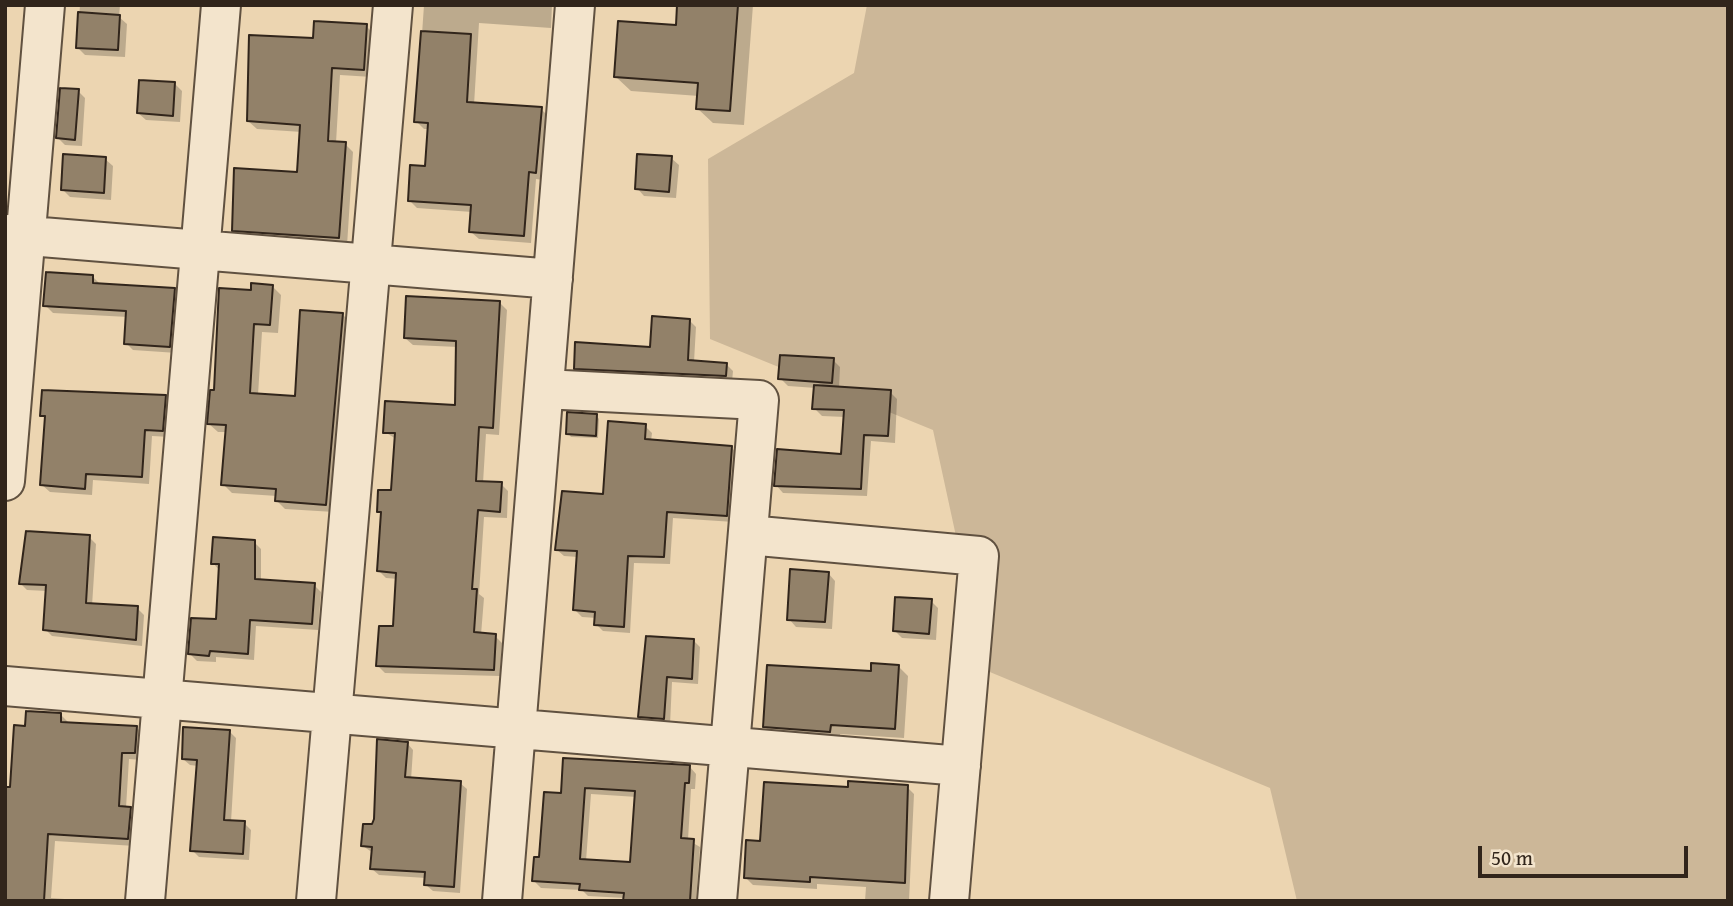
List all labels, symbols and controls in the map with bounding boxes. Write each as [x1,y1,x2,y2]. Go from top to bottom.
scale bar [1481,832,1691,876]
text: 50 m [1491,842,1533,873]

